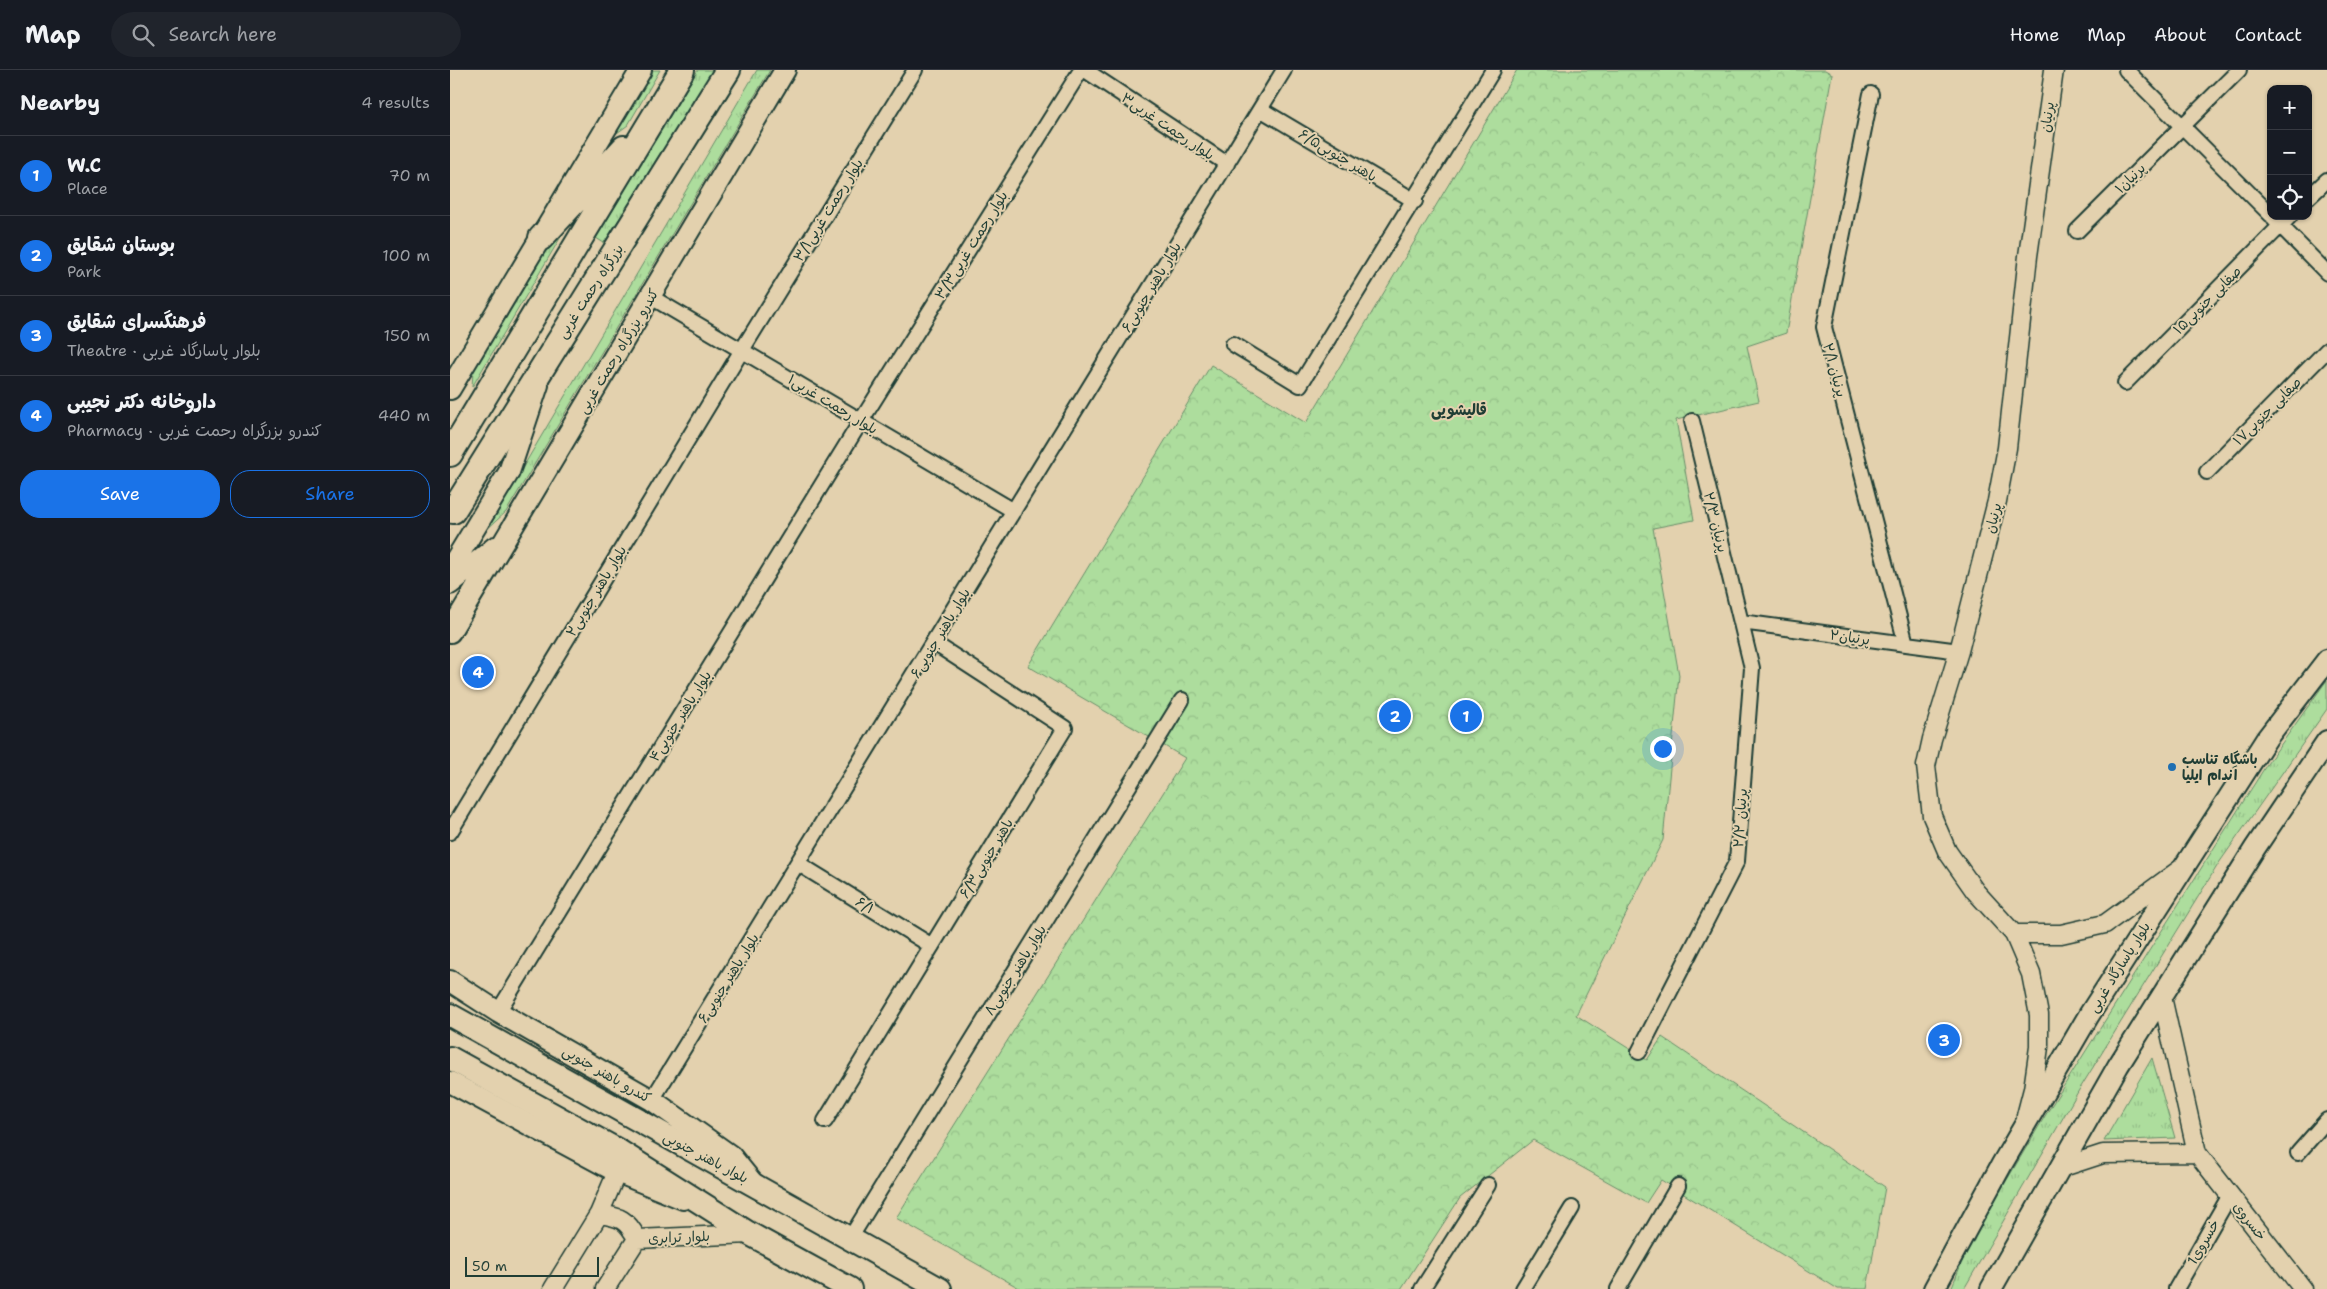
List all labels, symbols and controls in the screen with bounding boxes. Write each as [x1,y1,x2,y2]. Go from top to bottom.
search box [111,12,461,57]
text: Map [25,19,81,51]
icon: search [129,21,157,49]
text: Search here [169,22,277,47]
text: Home [2010,23,2059,47]
text: Map [2087,23,2126,47]
text: About [2154,23,2207,47]
text: Contact [2235,23,2302,47]
map controls [2267,85,2312,220]
button: + [2267,85,2312,130]
street label: بلوار رحمت غربی۳ [1118,88,1218,164]
text: Nearby [20,89,100,117]
text: 4 results [361,92,430,113]
street label: پرنیان [2036,100,2059,134]
street label: باهنر جنوبی۶/۵ [1295,125,1381,186]
button: − [2267,130,2312,175]
text: W.C [67,153,101,178]
street label: بلوار رحمت غربی۳/۱ [789,155,867,265]
street label: پرنیان۱ [2111,159,2150,198]
text: 1 [32,165,40,186]
text: 70 m [389,165,430,186]
button: locate [2267,175,2312,220]
text: Place [67,178,108,199]
street label: بلوار رحمت غربی۳/۳ [930,187,1012,303]
text: بوستان شقایق [67,232,175,257]
street label: بلوار باهنر جنوبی۶ [1117,239,1186,336]
street label: بزرگراه رحمت غربی [553,240,627,342]
text: 2 [30,245,42,266]
text: 100 m [382,245,430,266]
text: Park [67,261,101,282]
street label: صفایی جنوبی۱۵ [2169,262,2246,339]
street label: کندرو بزرگراه رحمت غربی [573,285,663,417]
text: فرهنگسرای شقایق [67,309,206,334]
text: 3 [30,325,42,346]
text: 150 m [383,325,430,346]
text: Theatre · بلوار پاسارگاد غربی [67,340,261,361]
street label: پرنیان ۲/۱ [1818,341,1851,399]
street label: بلوار رحمت غربی۱ [785,370,881,438]
street label: صفایی جنوبی۱۷ [2229,373,2306,450]
text: داروخانه دکتر نجیبی [67,389,216,414]
district label: قالیشویی [1431,400,1487,420]
text: 4 [30,405,42,426]
text: 440 m [378,405,430,426]
text: Pharmacy · کندرو بزرگراه رحمت غربی [67,420,322,441]
button: Save [20,470,220,518]
button: Share [230,470,430,518]
street label: پرنیان ۲/۳ [1699,490,1732,554]
street label: پرنیان [1981,501,2006,535]
street label: بلوار باهنر جنوبی۲ [562,542,631,640]
street label: بلوار باهنر جنوبی۶ [906,585,975,682]
street label: پرنیان۲ [1829,625,1871,650]
pin: 4 [462,653,494,691]
street label: بلوار باهنر جنوبی۴ [645,667,716,765]
pin: 2 [1379,697,1411,735]
pin: 1 [1450,697,1482,735]
your location [1650,736,1676,762]
place label: باشگاه تناسب اندام ایلیا [2182,750,2258,786]
marker: باشگاه تناسب اندام ایلیا [2166,761,2178,773]
street label: پرنیان ۲/۲ [1729,788,1752,848]
street label: ۶/۳باهنر جنوبی [955,815,1018,902]
street label: ۶/۱ [852,892,878,918]
street label: بلوار پاسارگاد غربی [2084,918,2155,1016]
street label: ۸بلوار باهنر جنوبی [980,921,1051,1019]
street label: بلوار باهنر جنوبی۶ [693,930,764,1027]
pin: 3 [1928,1021,1960,1059]
street label: کندرو باهنر جنوبی [559,1041,655,1107]
street label: بلوار باهنر جنوبی [660,1127,752,1188]
street label: خسروى [2229,1198,2271,1244]
street label: خسروى1 [2183,1216,2223,1268]
street label: بلوار ترابری [648,1227,710,1247]
scale bar [465,1254,599,1277]
text: 50 m [472,1257,507,1275]

